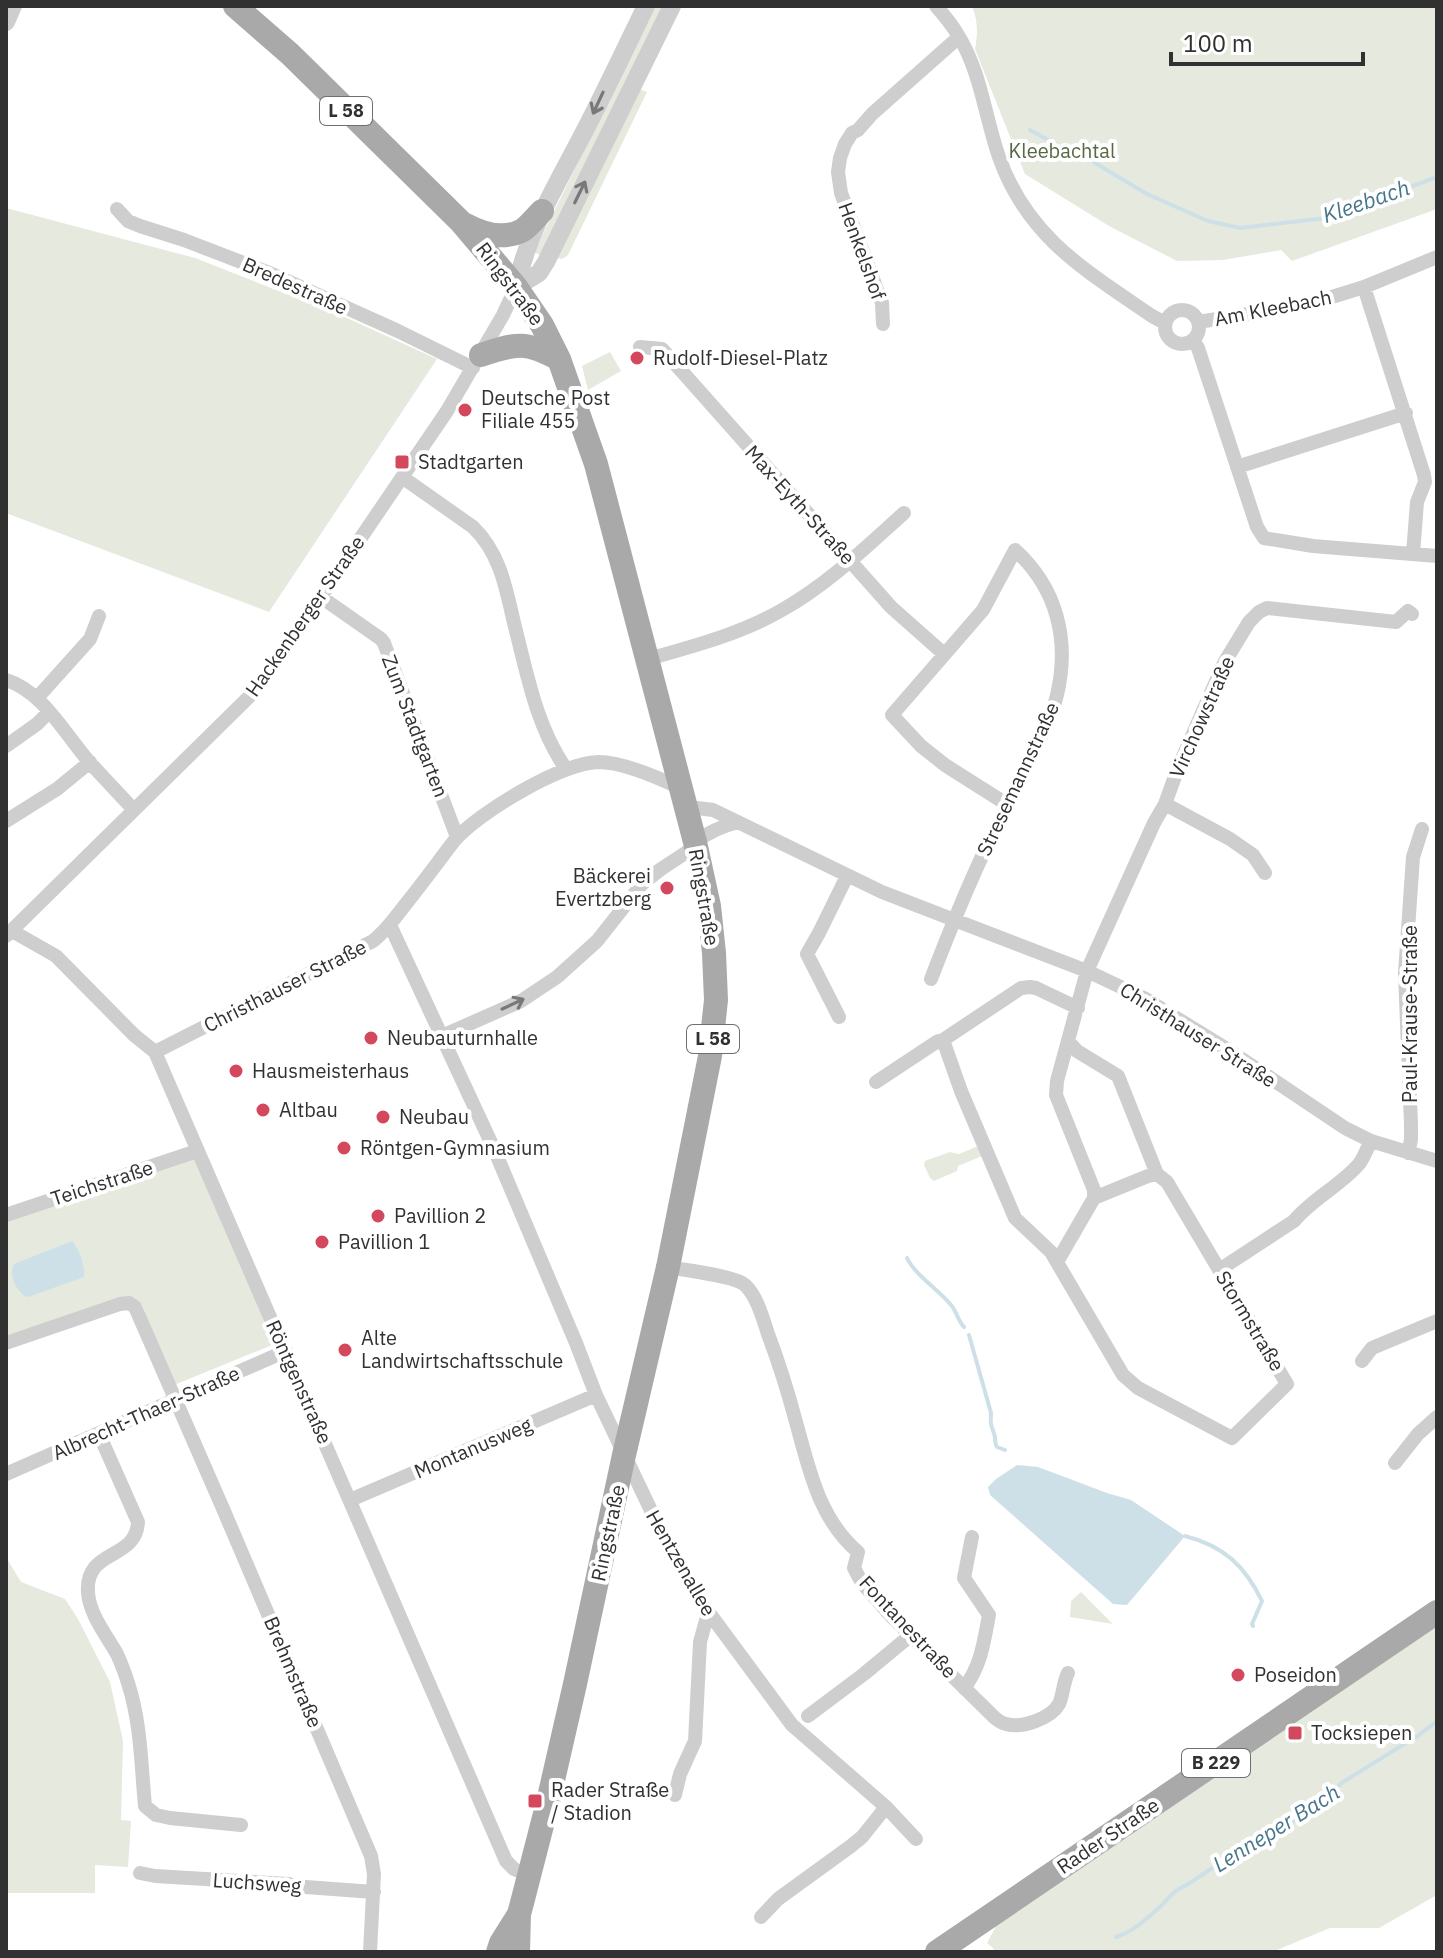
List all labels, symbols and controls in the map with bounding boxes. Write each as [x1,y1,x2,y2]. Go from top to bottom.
scale bar [1171,16,1363,66]
text: 100 m [1183,27,1253,59]
one-way arrow [590,91,605,115]
road number: L 58 [320,97,372,125]
park label: Kleebachtal [1009,137,1115,164]
water label: Kleebach [1318,172,1413,229]
one-way arrow [573,180,588,204]
street label: Henkelshof [832,198,893,304]
street label: Ringstraße [470,236,551,331]
street label: Bredestraße [238,250,352,321]
street label: Am Kleebach [1212,283,1334,332]
place label: Rudolf-Diesel-Platz [653,344,828,371]
marker: Rudolf-Diesel-Platz [628,349,646,367]
place label: Deutsche Post Filiale 455 [481,384,610,434]
marker: Deutsche Post Filiale 455 [456,401,474,419]
street label: Max-Eyth-Straße [739,439,861,570]
place label: Stadtgarten [418,448,524,475]
marker: Stadtgarten [393,453,411,471]
street label: Hackenberger Straße [239,530,370,702]
street label: Zum Stadtgarten [376,651,455,801]
street label: Virchowstraße [1163,652,1240,782]
street label: Stresemannstraße [970,697,1065,860]
street label: Ringstraße [683,846,726,948]
place label: Bäckerei Evertzberg [555,862,651,912]
marker: Bäckerei Evertzberg [658,879,676,897]
street label: Paul-Krause-Straße [1396,925,1423,1103]
street label: Christhauser Straße [199,933,371,1038]
street label: Christhauser Straße [1115,976,1281,1094]
one-way arrow [501,996,525,1011]
place label: Neubauturnhalle [387,1024,538,1051]
road number: L 58 [687,1025,739,1053]
marker: Neubauturnhalle [362,1029,380,1047]
place label: Hausmeisterhaus [252,1057,409,1084]
marker: Hausmeisterhaus [227,1062,245,1080]
place label: Altbau [279,1096,338,1123]
marker: Altbau [254,1101,272,1119]
place label: Neubau [399,1103,469,1130]
marker: Neubau [374,1108,392,1126]
place label: Röntgen-Gymnasium [360,1134,550,1161]
marker: Röntgen-Gymnasium [335,1139,353,1157]
street label: Teichstraße [47,1153,156,1212]
place label: Pavillion 2 [394,1202,486,1229]
marker: Pavillion 2 [369,1207,387,1225]
place label: Pavillion 1 [338,1228,430,1255]
marker: Pavillion 1 [313,1233,331,1251]
street label: Stormstraße [1210,1265,1291,1376]
street label: Röntgenstraße [260,1316,339,1448]
place label: Alte Landwirtschaftsschule [361,1324,563,1374]
marker: Alte Landwirtschaftsschule [336,1341,354,1359]
street label: Albrecht-Thaer-Straße [48,1359,244,1466]
street label: Montanusweg [410,1410,536,1485]
street label: Ringstraße [584,1482,631,1584]
street label: Hentzenallee [640,1505,723,1621]
street label: Fontanestraße [854,1569,963,1684]
street label: Brehmstraße [258,1612,329,1732]
place label: Poseidon [1254,1661,1337,1688]
marker: Poseidon [1229,1666,1247,1684]
place label: Tocksiepen [1311,1719,1412,1746]
marker: Tocksiepen [1286,1724,1304,1742]
road number: B 229 [1182,1749,1250,1777]
place label: Rader Straße / Stadion [551,1776,669,1826]
water label: Lenneper Bach [1207,1777,1345,1878]
street label: Rader Straße [1051,1791,1164,1880]
marker: Rader Straße / Stadion [526,1792,544,1810]
street label: Luchsweg [212,1866,303,1899]

